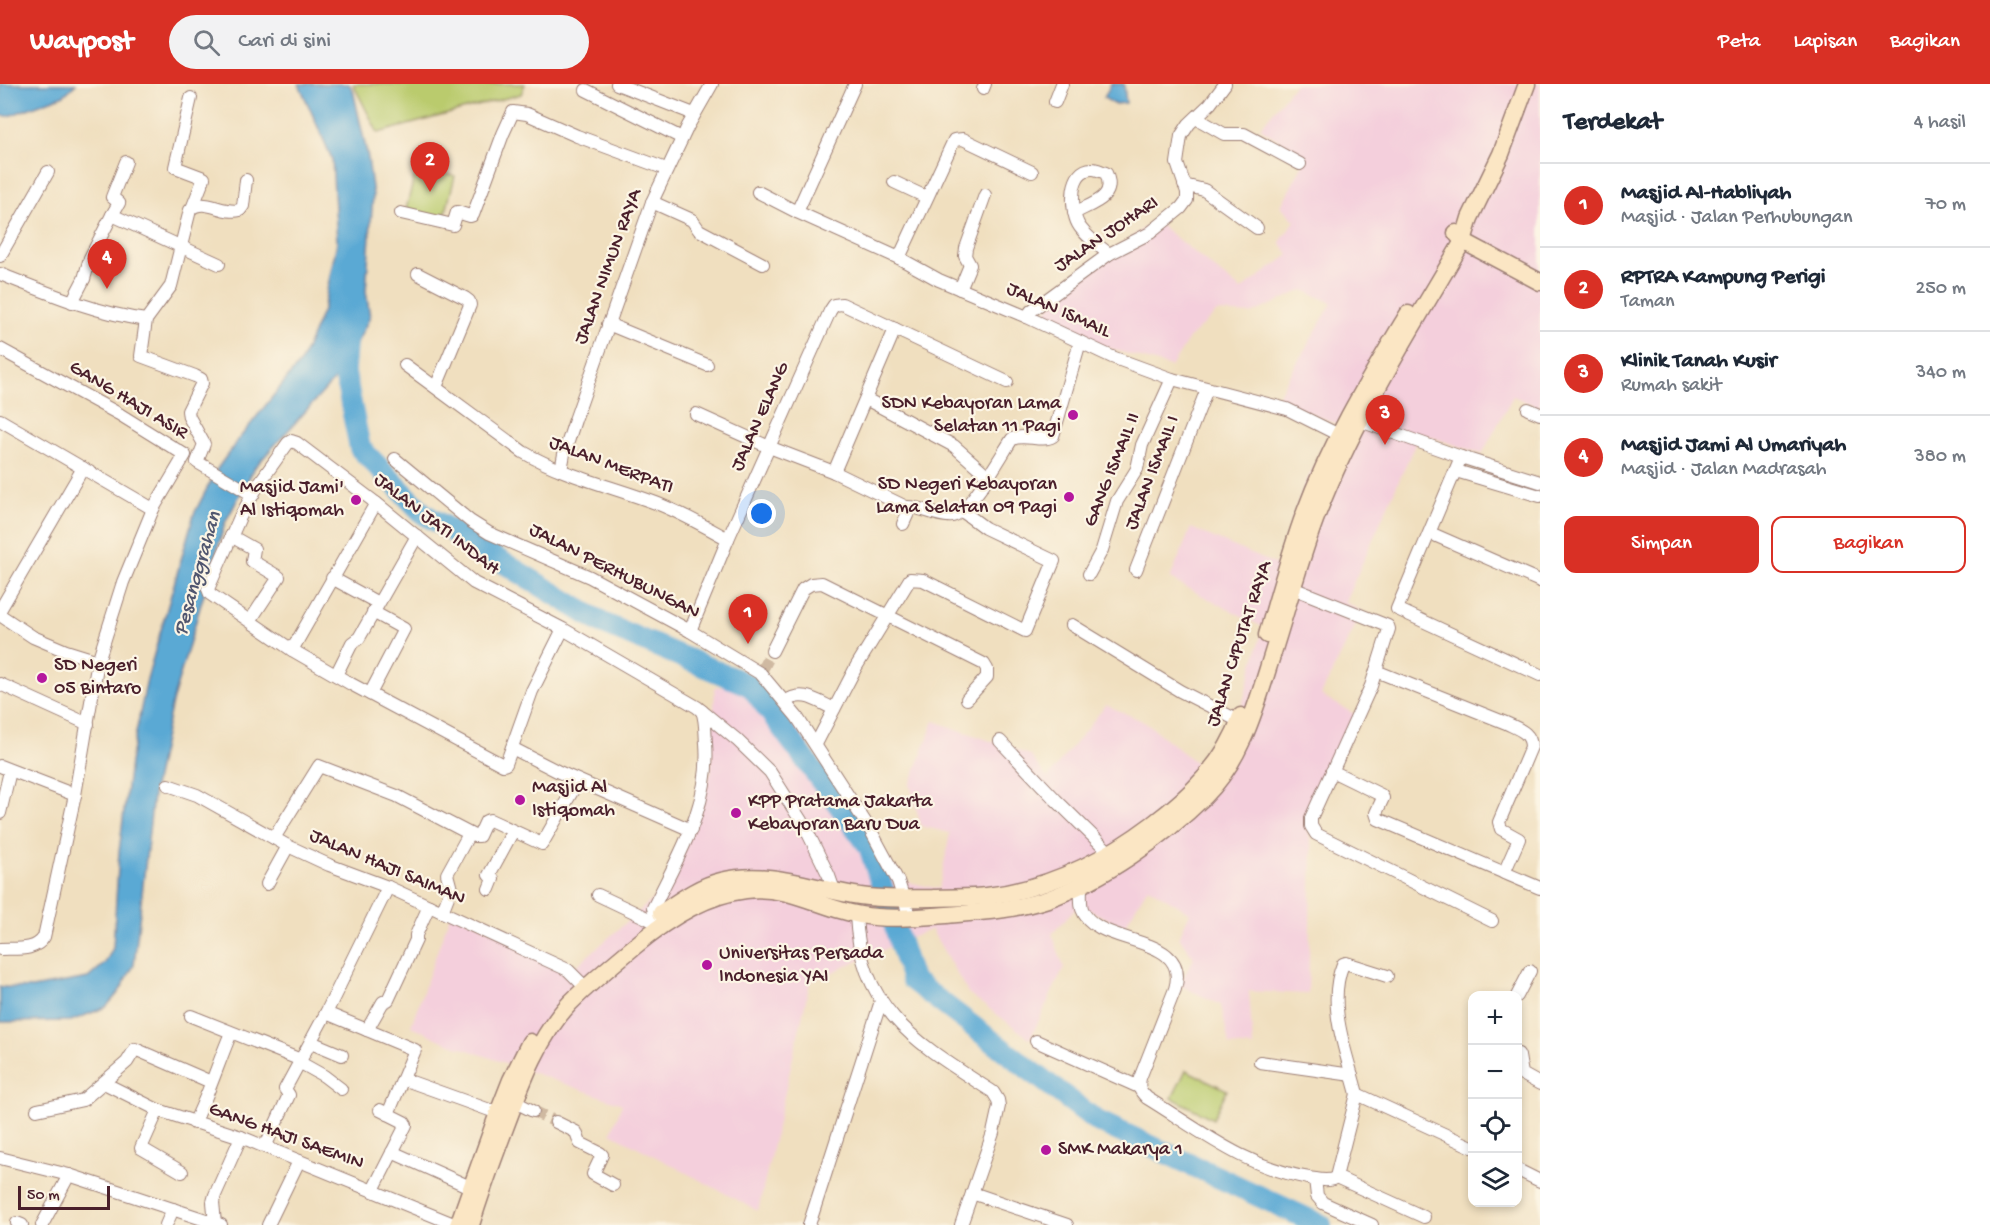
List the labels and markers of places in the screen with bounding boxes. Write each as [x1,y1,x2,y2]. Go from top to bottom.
pin: 2 [410,142,450,192]
pin: 4 [88,240,126,289]
place label: SDN Kebayoran Lama Selatan 11 Pagi [882,393,1062,439]
pin: 3 [1366,396,1404,445]
marker: SDN Kebayoran Lama Selatan 11 Pagi [1066,408,1080,422]
place label: SD Negeri Kebayoran Lama Selatan 09 Pagi [876,474,1057,520]
place label: Masjid Jami' Al Istiqomah [240,477,344,523]
marker: SD Negeri Kebayoran Lama Selatan 09 Pagi [1062,490,1076,504]
marker: Masjid Jami' Al Istiqomah [349,493,363,507]
pin: 1 [728,594,768,644]
place label: SD Negeri 05 Bintaro [54,655,141,701]
marker: SD Negeri 05 Bintaro [35,671,49,685]
place label: Masjid Al Istiqomah [532,777,615,823]
place label: KPP Pratama Jakarta Kebayoran Baru Dua [748,791,933,837]
marker: Masjid Al Istiqomah [513,793,527,807]
marker: KPP Pratama Jakarta Kebayoran Baru Dua [729,806,743,820]
place label: Universitas Persada Indonesia YAI [719,943,884,989]
marker: Universitas Persada Indonesia YAI [700,958,714,972]
place label: SMK Makarya 1 [1058,1139,1183,1162]
marker: SMK Makarya 1 [1039,1143,1053,1157]

